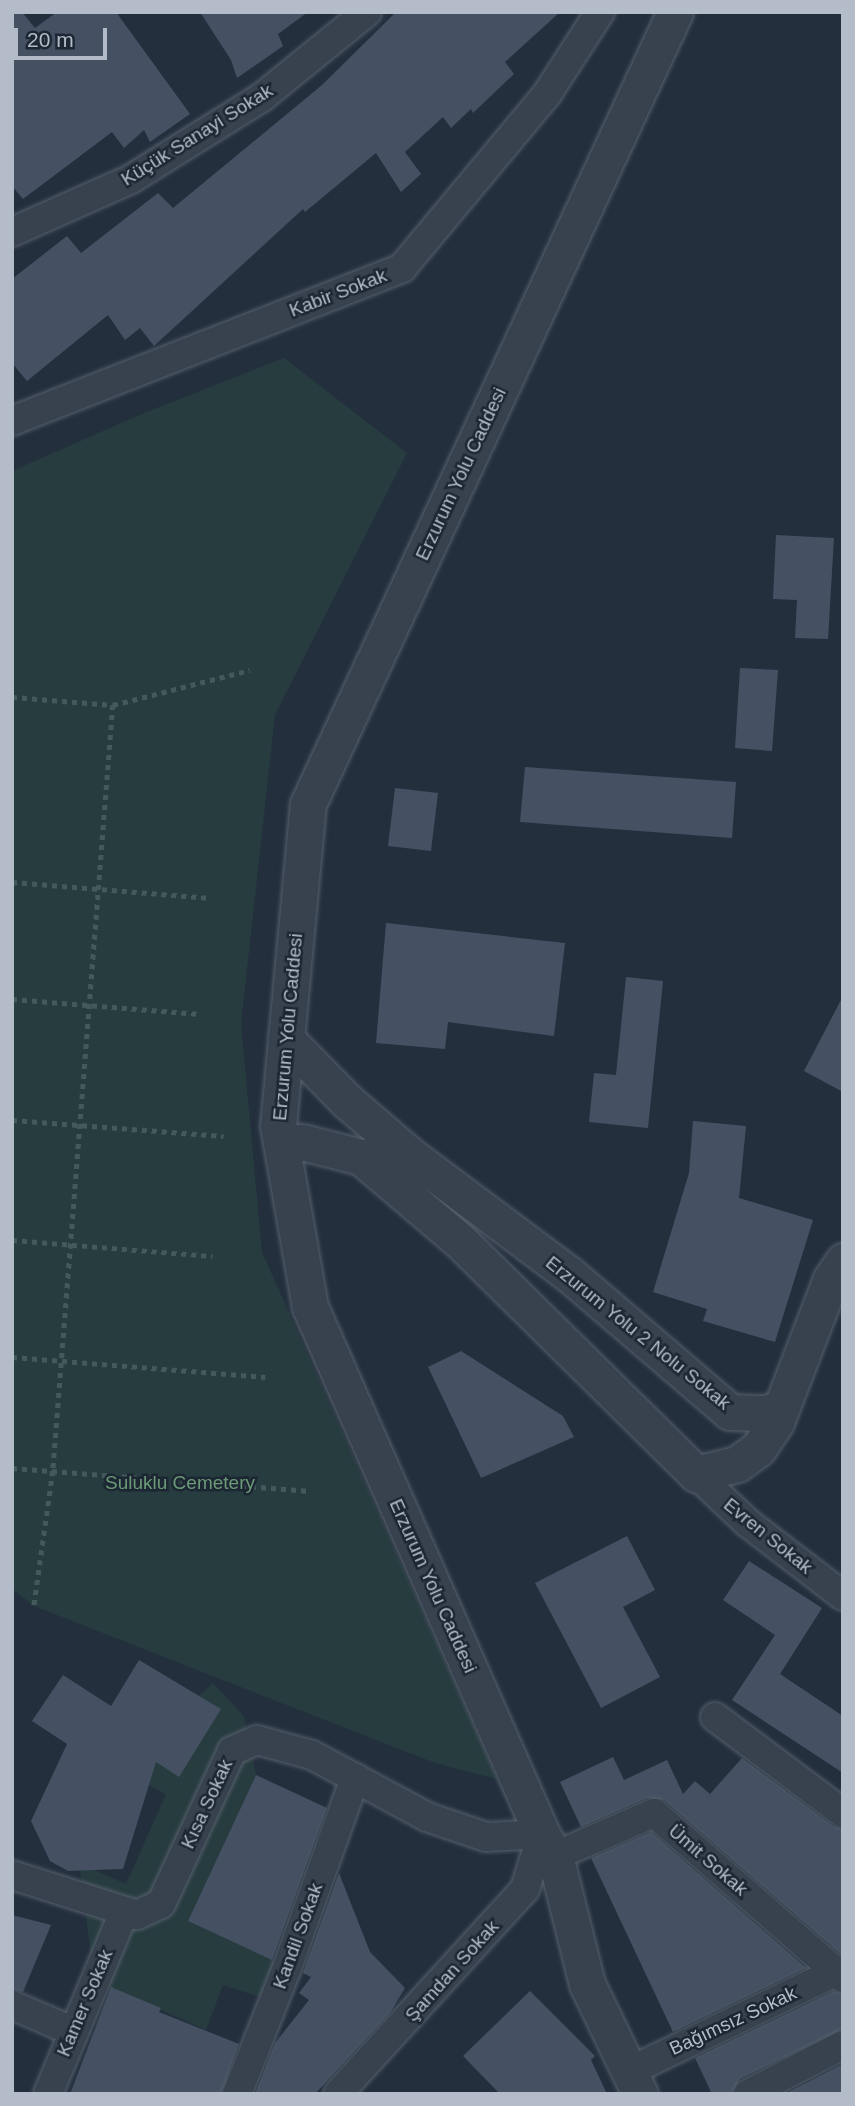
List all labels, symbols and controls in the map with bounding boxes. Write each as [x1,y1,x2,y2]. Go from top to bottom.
scale bar [18,14,110,58]
text: 20 m [27,28,74,51]
street label: Küçük Sanayi Sokak [117,79,277,191]
street label: Kabir Sokak [286,264,390,322]
street label: Erzurum Yolu Caddesi [411,384,511,564]
street label: Erzurum Yolu Caddesi [268,932,308,1122]
street label: Erzurum Yolu 2 Nolu Sokak [541,1251,735,1415]
park label: Suluklu Cemetery [105,1472,255,1494]
street label: Evren Sokak [719,1493,817,1579]
street label: Erzurum Yolu Caddesi [384,1495,482,1677]
street label: Kısa Sokak [176,1756,238,1852]
street label: Ümit Sokak [664,1820,752,1900]
street label: Kandil Sokak [268,1880,328,1992]
street label: Şamdan Sokak [400,1915,504,2027]
street label: Kamer Sokak [52,1946,118,2060]
street label: Bağımsız Sokak [666,1982,800,2060]

